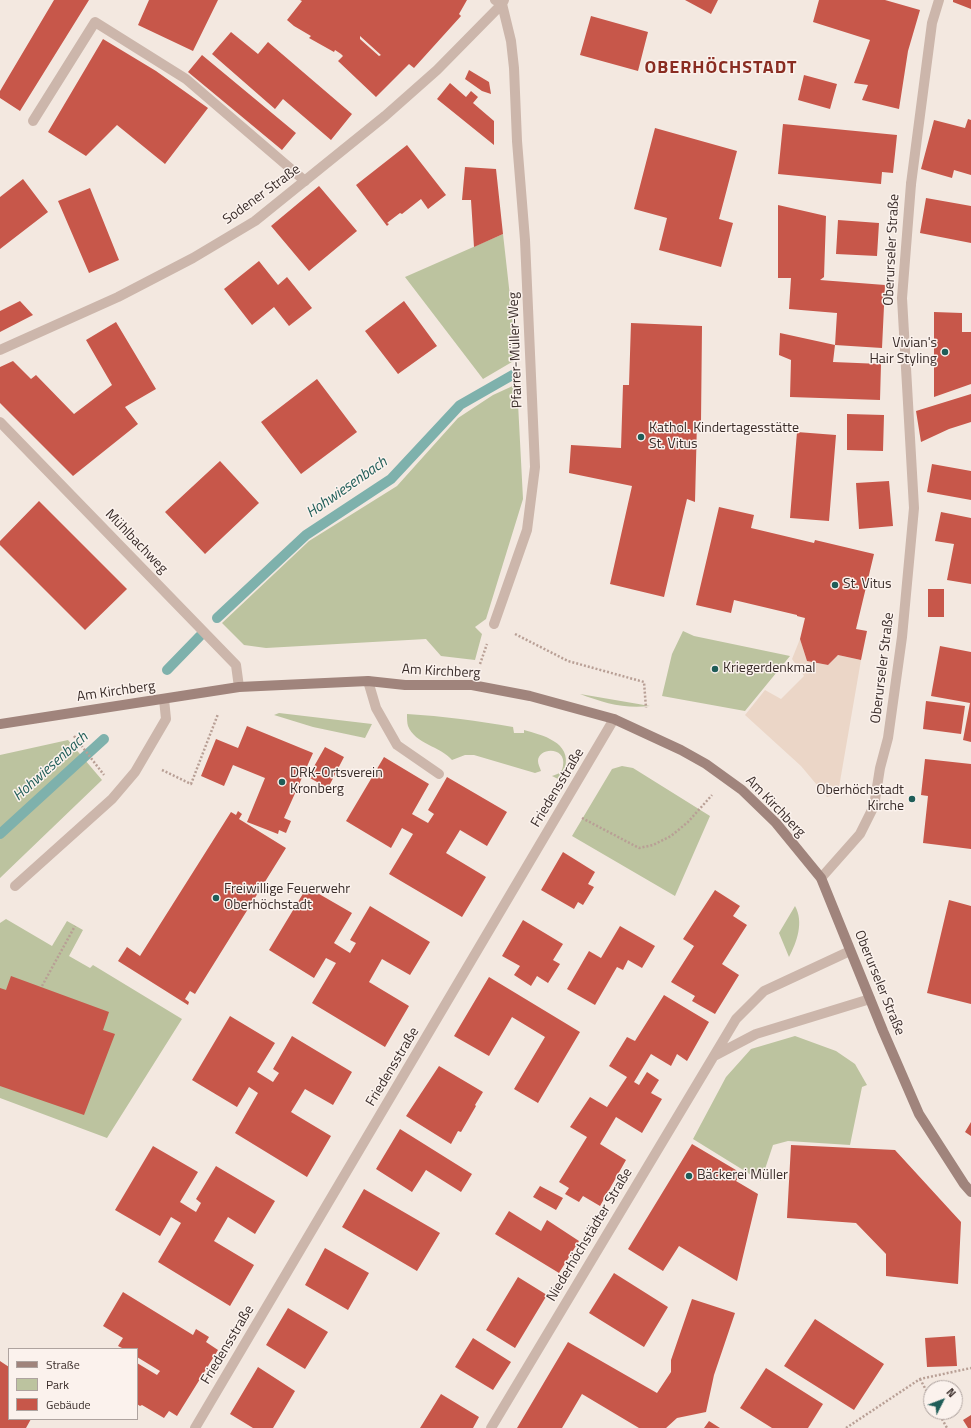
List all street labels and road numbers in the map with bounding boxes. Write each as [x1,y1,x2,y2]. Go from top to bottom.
street label: Sodener Straße [220,161,304,229]
street label: Oberurseler Straße [881,194,903,306]
street label: Pfarrer-Müller-Weg [506,292,526,408]
street label: Mühlbachweg [101,506,171,578]
street label: Oberurseler Straße [868,611,898,725]
street label: Am Kirchberg [401,662,481,682]
street label: Am Kirchberg [76,678,156,706]
street label: Friedensstraße [528,746,588,830]
street label: Am Kirchberg [742,773,808,841]
street label: Oberurseler Straße [850,928,908,1038]
street label: Friedensstraße [363,1025,423,1109]
street label: Niederhöchstädter Straße [544,1165,636,1305]
street label: Friedensstraße [198,1303,258,1387]

